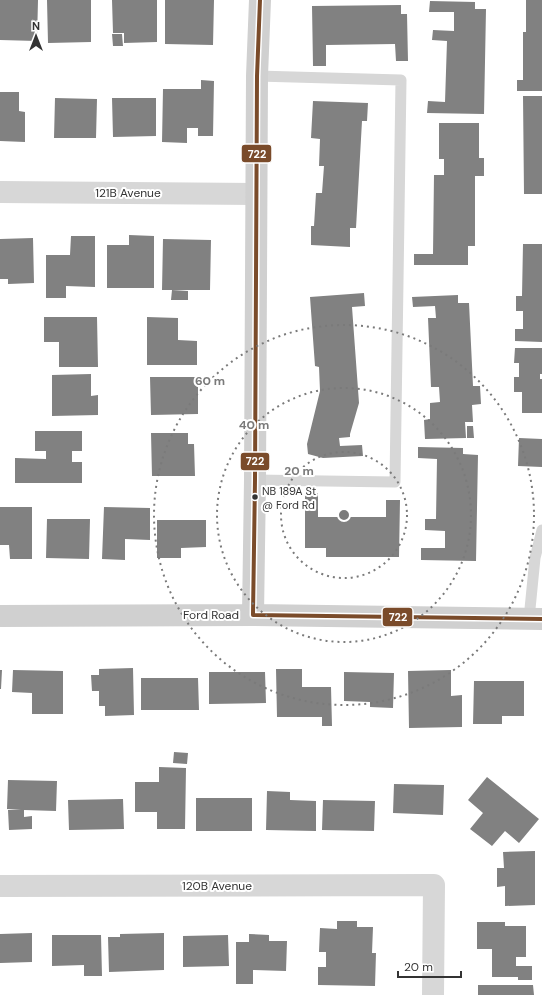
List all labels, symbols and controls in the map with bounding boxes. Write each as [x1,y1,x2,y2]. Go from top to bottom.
north arrow [16,16,56,56]
text: N [32,19,40,33]
line badge: 722 [241,144,272,163]
text: 722 [248,147,266,161]
street label: 121B Avenue [95,185,161,201]
text: 60 m [195,373,225,389]
text: 40 m [239,417,269,433]
line badge: 722 [240,452,270,471]
text: 722 [246,454,264,468]
text: 20 m [284,463,314,479]
place label: NB 189A St @ Ford Rd [262,484,316,512]
marker: NB 189A St @ Ford Rd [250,492,260,502]
centre of rings [337,508,351,522]
street label: Ford Road [183,607,239,623]
line badge: 722 [382,607,413,627]
text: 722 [389,610,407,624]
street label: 120B Avenue [182,878,252,894]
scale bar [398,953,461,979]
text: 20 m [404,959,433,975]

